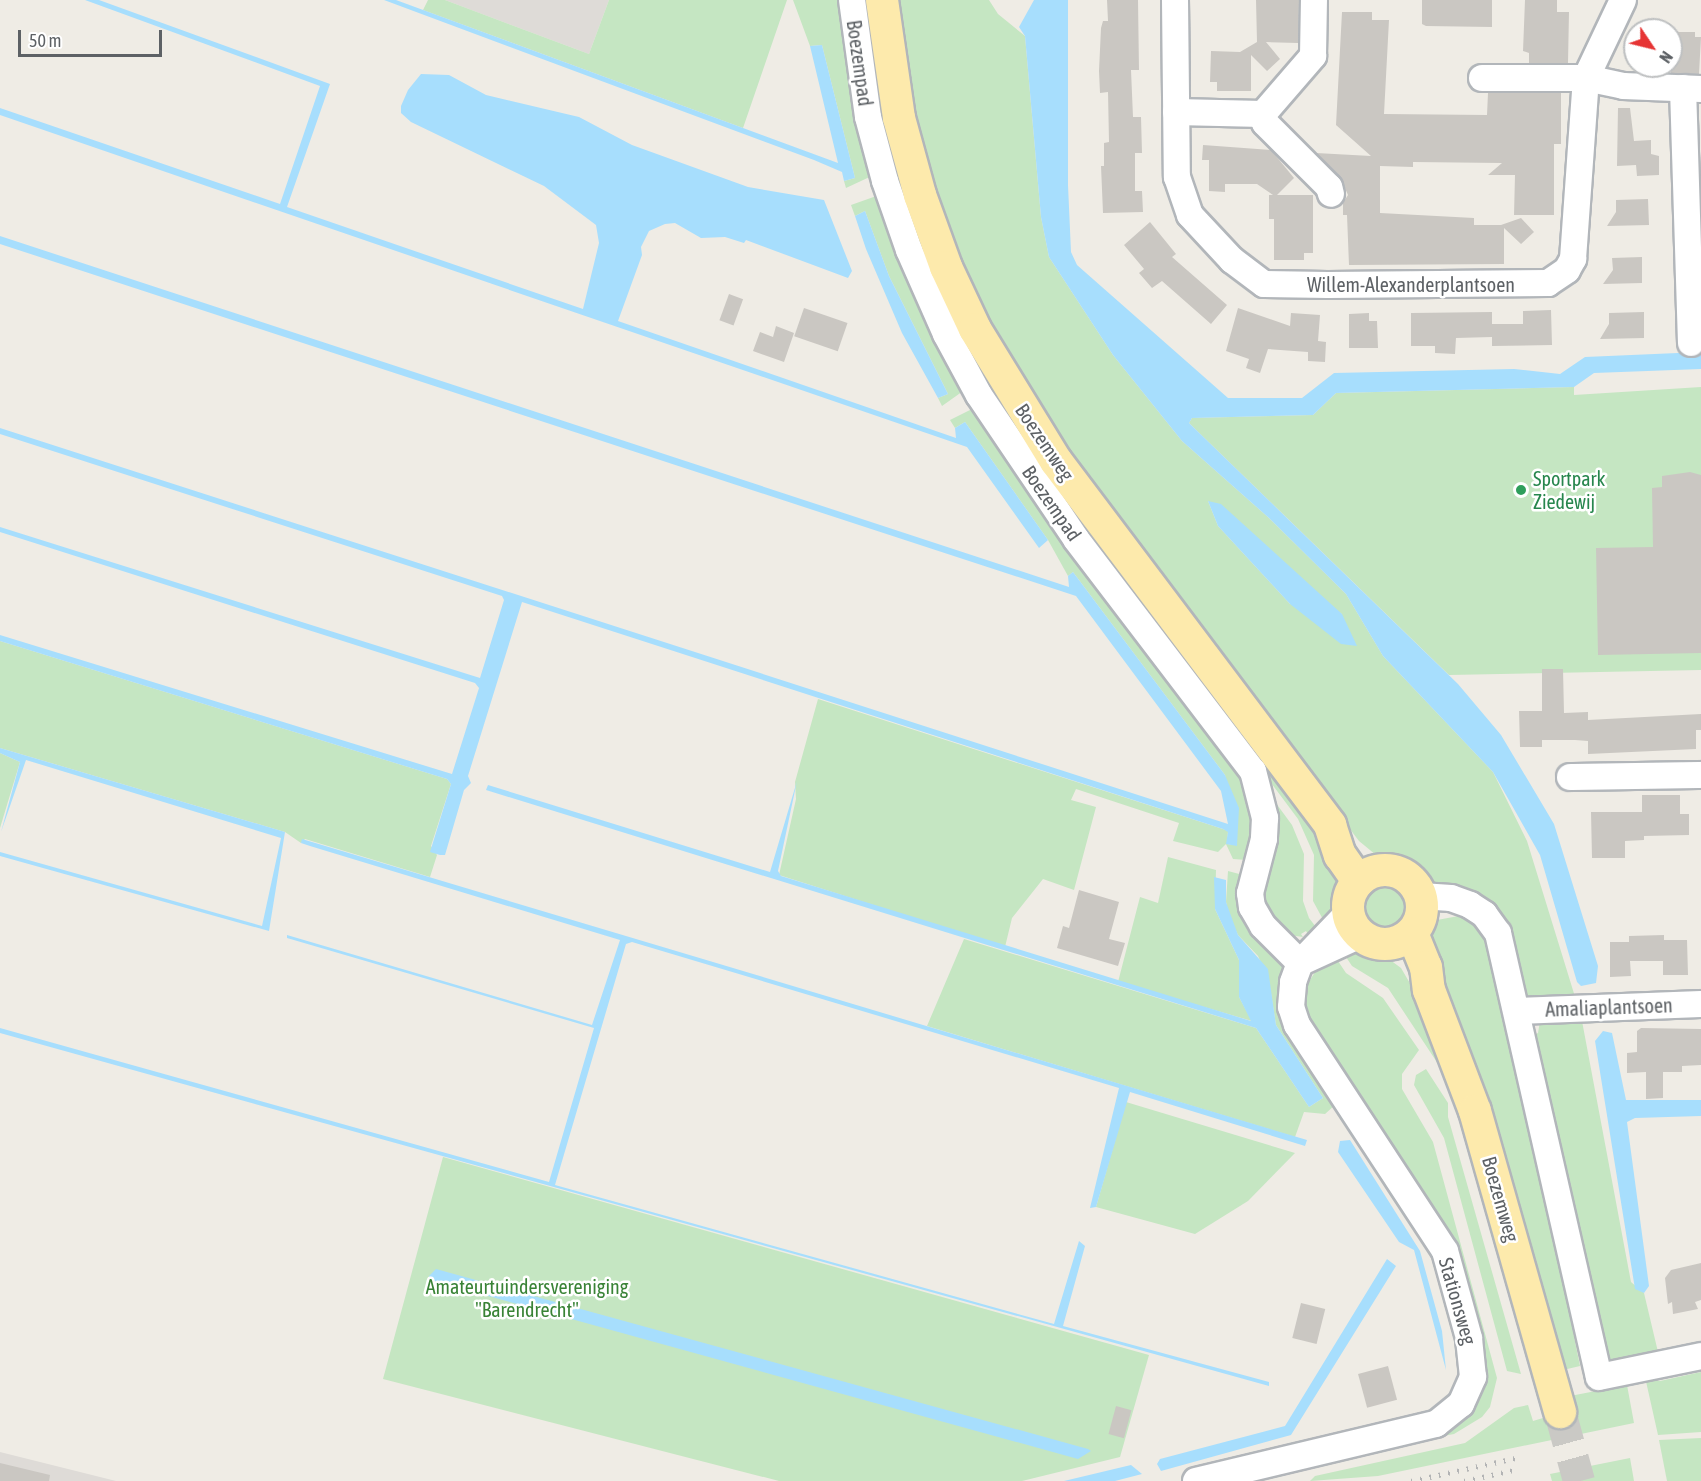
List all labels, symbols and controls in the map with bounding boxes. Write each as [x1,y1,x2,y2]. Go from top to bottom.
scale bar [21,18,165,56]
street label: Boezempad [842,18,878,108]
north arrow [1623,18,1683,78]
text: 50 m [29,30,61,51]
text: N [1656,48,1676,66]
street label: Willem-Alexanderplantsoen [1307,272,1515,296]
street label: Boezemweg [1010,399,1080,485]
street label: Boezempad [1017,461,1087,545]
place label: Sportpark Ziedewij [1533,466,1605,513]
marker: Sportpark Ziedewij [1514,483,1528,497]
street label: Amaliaplantsoen [1545,993,1673,1021]
street label: Boezemweg [1477,1153,1525,1245]
street label: Stationsweg [1434,1255,1482,1347]
park label: Amateurtuindersvereniging "Barendrecht" [426,1275,628,1322]

